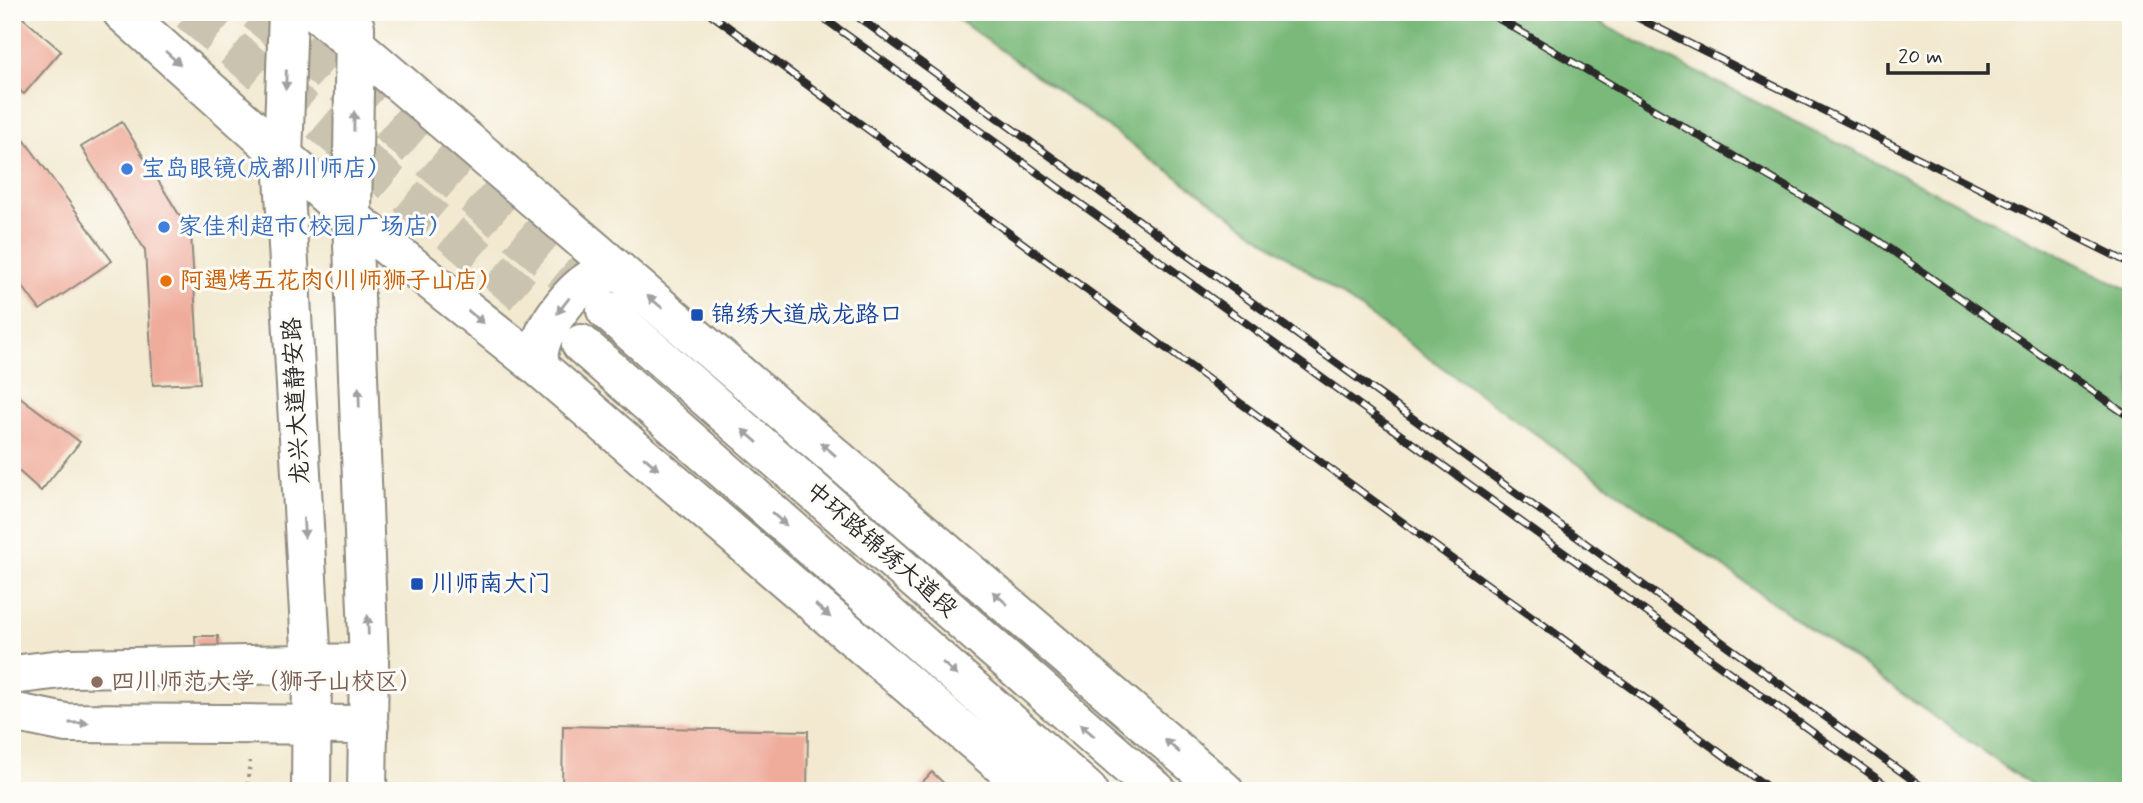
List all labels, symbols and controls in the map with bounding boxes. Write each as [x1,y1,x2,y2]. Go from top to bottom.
scale bar [1888,32,1987,76]
text: 20 m [1898,43,1943,71]
one-way arrow [164,50,182,66]
one-way arrow [280,70,291,92]
one-way arrow [348,110,360,132]
place label: 宝岛眼镜(成都川师店) [141,154,376,185]
marker: 宝岛眼镜(成都川师店) [119,161,135,177]
place label: 家佳利超市(校园广场店) [178,212,437,243]
marker: 家佳利超市(校园广场店) [156,219,172,235]
place label: 阿遇烤五花肉(川师狮子山店) [180,266,487,297]
marker: 阿遇烤五花肉(川师狮子山店) [158,273,174,289]
one-way arrow [646,295,663,310]
one-way arrow [557,297,571,315]
place label: 锦绣大道成龙路口 [711,300,903,331]
marker: 锦绣大道成龙路口 [689,307,705,323]
one-way arrow [468,309,485,324]
street label: 龙兴大道静安路 [277,316,317,486]
one-way arrow [354,386,365,408]
one-way arrow [741,428,759,444]
one-way arrow [819,442,837,457]
one-way arrow [642,455,659,470]
street label: 中环路锦绣大道段 [798,475,964,625]
one-way arrow [770,511,788,527]
one-way arrow [299,517,310,539]
place label: 川师南大门 [431,569,551,600]
marker: 川师南大门 [409,576,425,592]
one-way arrow [991,590,1009,606]
one-way arrow [814,603,832,619]
one-way arrow [362,613,374,635]
one-way arrow [941,661,959,677]
place label: 四川师范大学（狮子山校区） [111,667,423,698]
marker: 四川师范大学（狮子山校区） [89,674,105,690]
one-way arrow [69,717,91,729]
one-way arrow [1079,723,1096,738]
one-way arrow [1164,739,1181,754]

